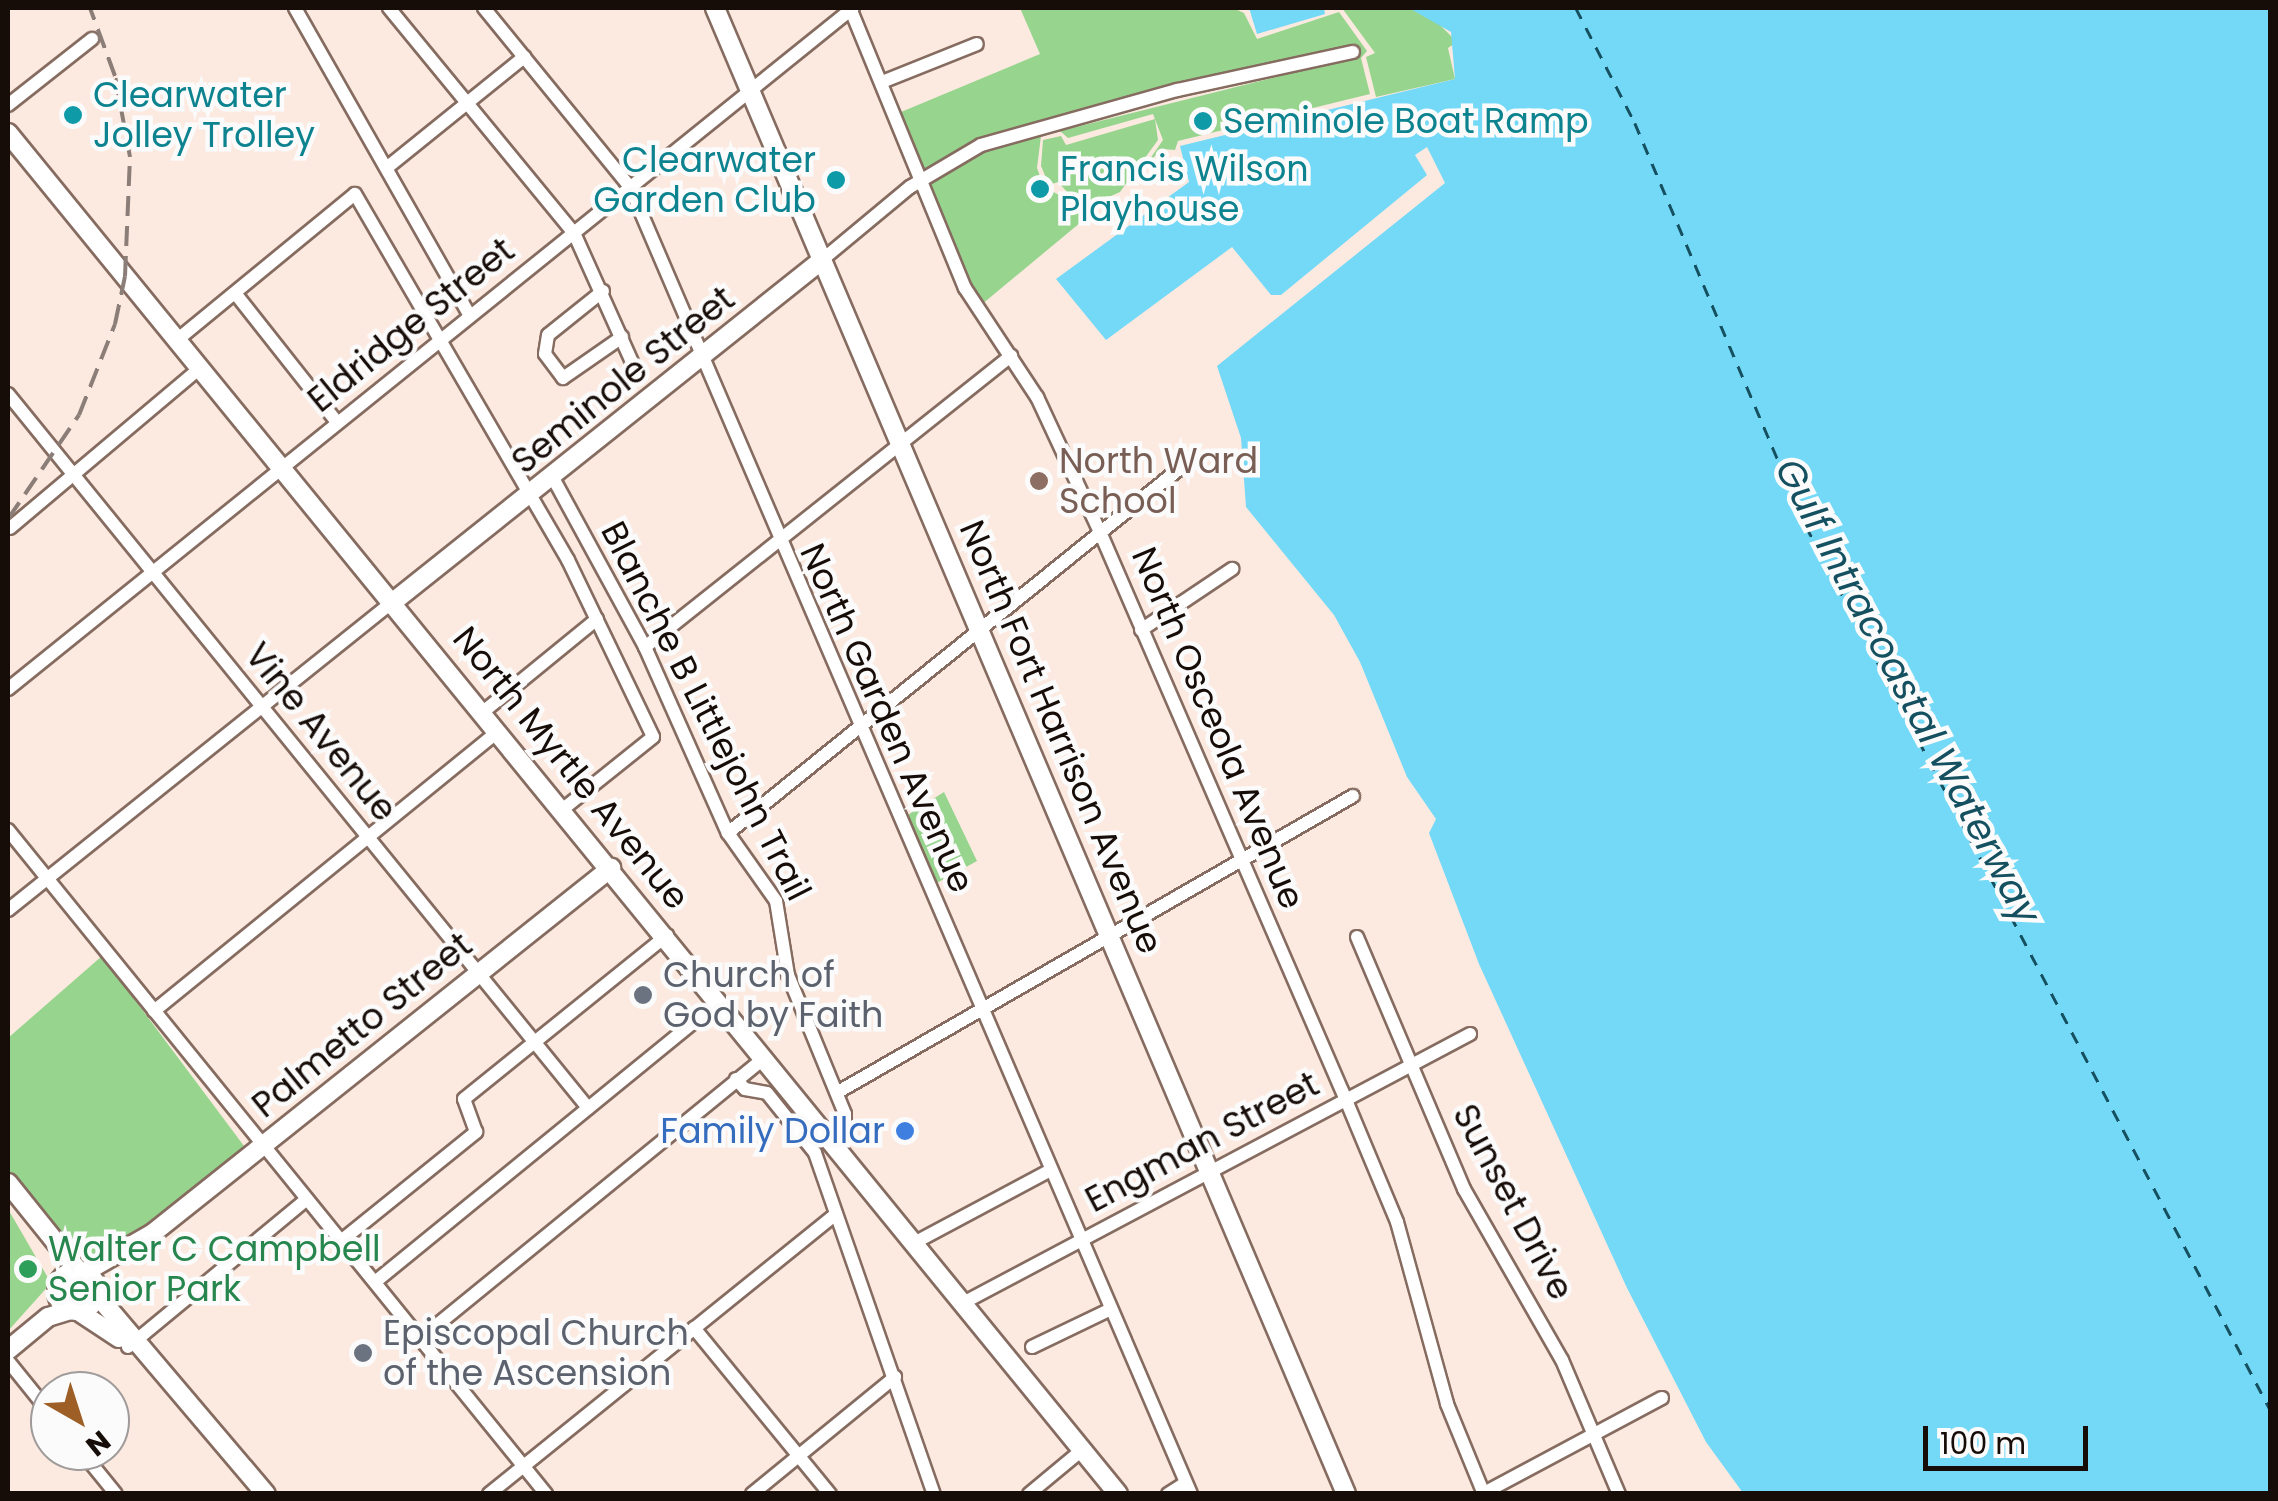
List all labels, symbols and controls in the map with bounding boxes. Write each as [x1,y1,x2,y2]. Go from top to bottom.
place label: Clearwater Jolley Trolley [93,74,315,156]
place label: Seminole Boat Ramp [1223,100,1589,142]
marker: Clearwater Jolley Trolley [62,104,84,126]
marker: Seminole Boat Ramp [1192,110,1214,132]
place label: Clearwater Garden Club [593,139,816,221]
place label: Francis Wilson Playhouse [1060,148,1309,230]
marker: Clearwater Garden Club [825,169,847,191]
marker: Francis Wilson Playhouse [1029,178,1051,200]
street label: Eldridge Street [300,229,522,421]
street label: Seminole Street [503,278,743,482]
place label: North Ward School [1059,440,1258,522]
water label: Gulf Intracoastal Waterway [1766,451,2050,931]
marker: North Ward School [1028,470,1050,492]
street label: North Fort Harrison Avenue [951,514,1171,960]
street label: Blanche B Littlejohn Trail [592,515,820,907]
street label: North Garden Avenue [791,537,983,899]
street label: North Osceola Avenue [1123,541,1313,915]
street label: North Myrtle Avenue [444,618,698,918]
street label: Vine Avenue [236,634,406,830]
street label: Palmetto Street [244,924,480,1126]
place label: Church of God by Faith [663,954,883,1036]
marker: Church of God by Faith [632,984,654,1006]
street label: Engman Street [1078,1063,1326,1221]
street label: Sunset Drive [1444,1097,1582,1307]
place label: Family Dollar [660,1110,885,1152]
marker: Family Dollar [894,1120,916,1142]
place label: Walter C Campbell Senior Park [48,1228,381,1310]
marker: Walter C Campbell Senior Park [17,1258,39,1280]
place label: Episcopal Church of the Ascension [383,1312,689,1394]
marker: Episcopal Church of the Ascension [352,1342,374,1364]
north arrow [30,1371,130,1471]
scale bar [1928,1406,2093,1468]
text: N [77,1421,118,1465]
text: 100 m [1940,1422,2026,1465]

